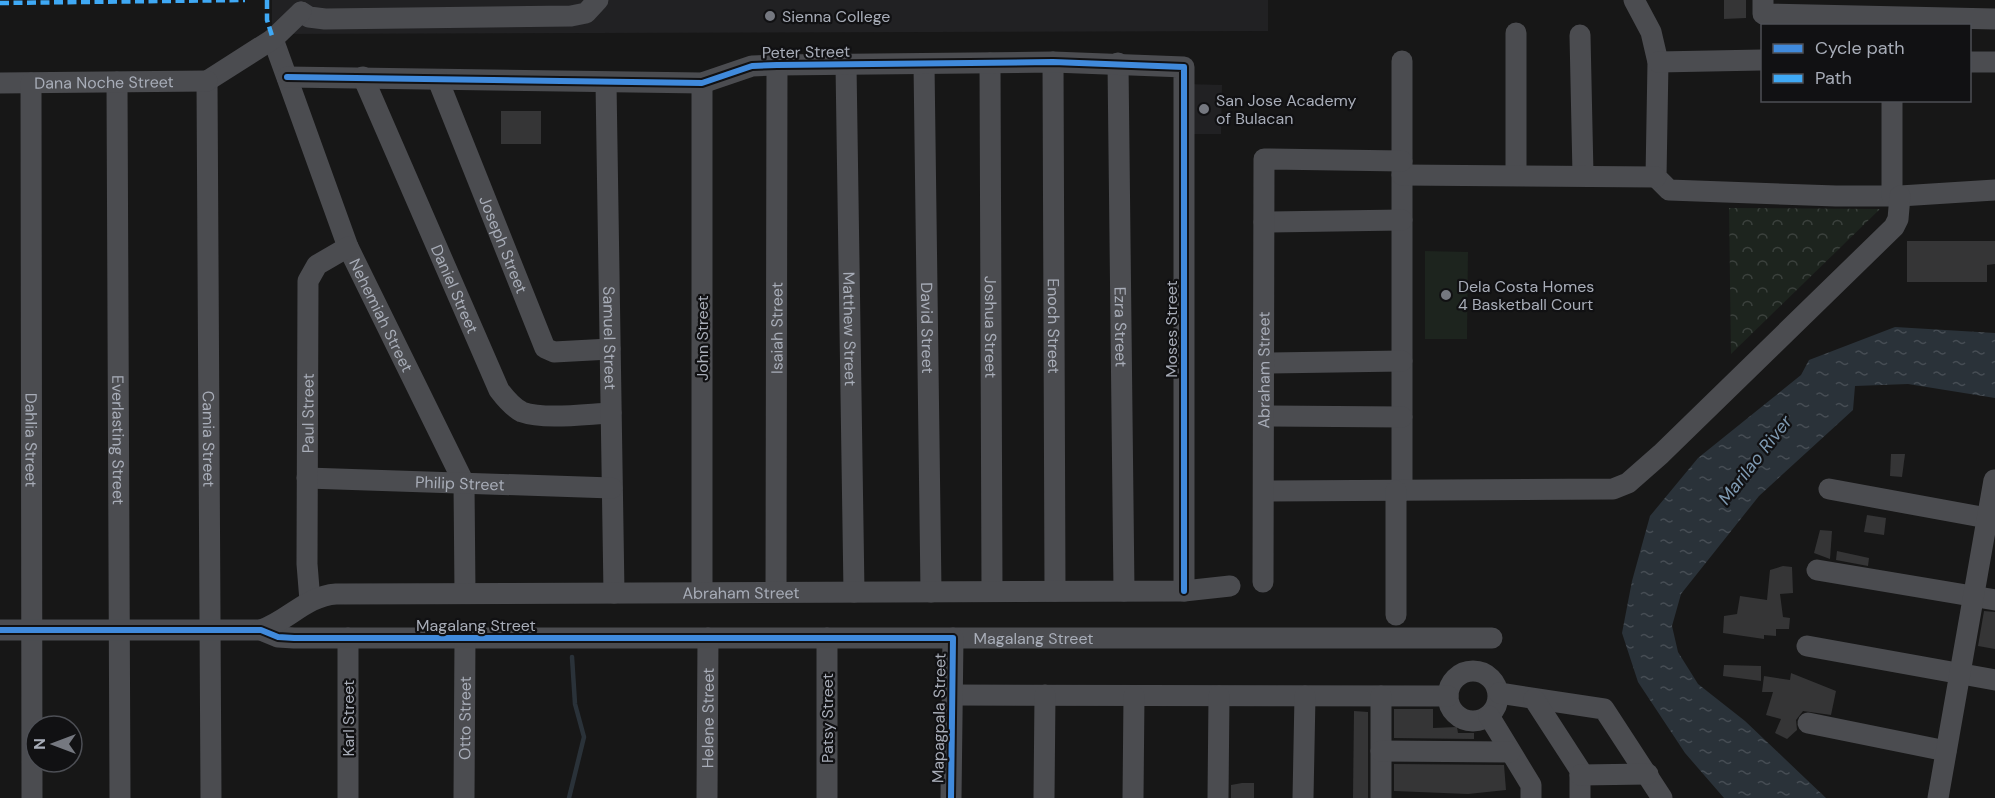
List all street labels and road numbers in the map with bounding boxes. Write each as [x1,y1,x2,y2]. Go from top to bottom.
street label: Peter Street [762,41,850,63]
street label: Dana Noche Street [34,71,174,93]
street label: Joseph Street [475,192,533,296]
street label: Daniel Street [426,241,484,337]
street label: Nehemiah Street [345,255,418,375]
street label: Matthew Street [839,272,861,386]
street label: Joshua Street [980,276,1002,378]
street label: Enoch Street [1043,278,1065,374]
street label: Moses Street [1161,280,1182,378]
street label: Isaiah Street [766,282,787,374]
street label: David Street [916,282,939,374]
street label: Samuel Street [599,286,621,390]
street label: Ezra Street [1110,287,1132,367]
street label: John Street [692,295,713,381]
street label: Abraham Street [1253,311,1274,429]
street label: Paul Street [297,373,318,453]
street label: Everlasting Street [108,375,129,505]
street label: Camia Street [198,391,220,487]
street label: Dahlia Street [21,393,42,487]
street label: Philip Street [415,471,505,495]
street label: Abraham Street [682,582,800,603]
street label: Magalang Street [416,615,536,636]
street label: Magalang Street [974,628,1094,649]
street label: Mapagpala Street [927,653,951,783]
street label: Helene Street [697,668,718,768]
street label: Patsy Street [817,673,838,763]
street label: Otto Street [454,676,475,760]
street label: Karl Street [338,680,359,756]

